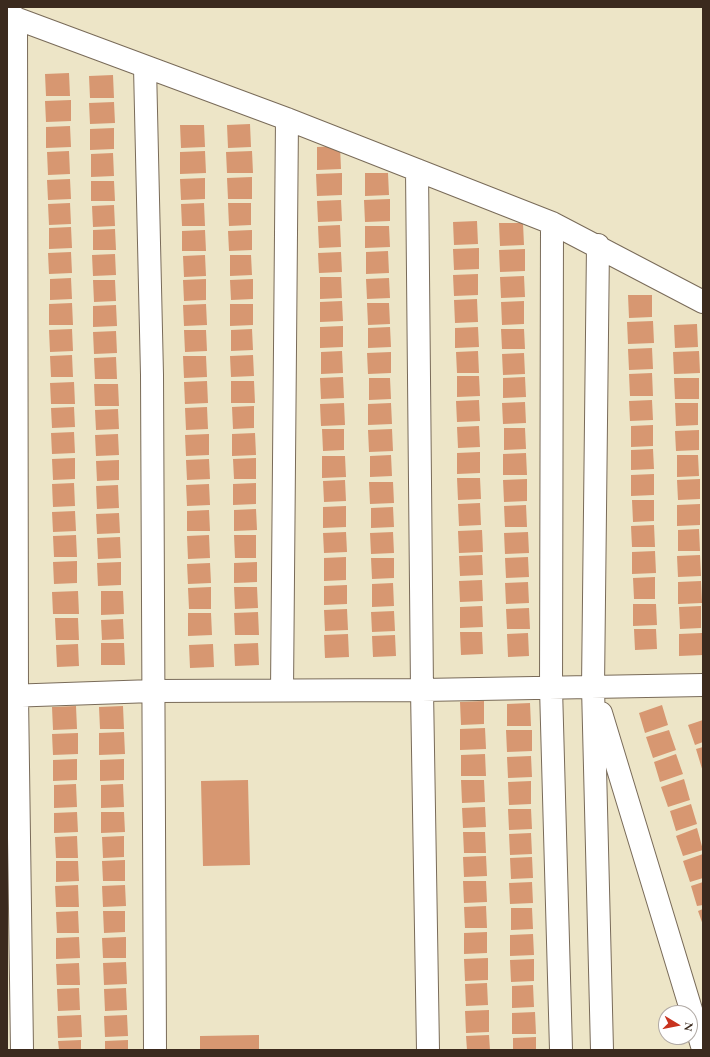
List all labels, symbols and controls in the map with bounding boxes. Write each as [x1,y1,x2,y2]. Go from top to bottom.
north arrow [658,1005,698,1045]
text: N [681,1021,696,1033]

